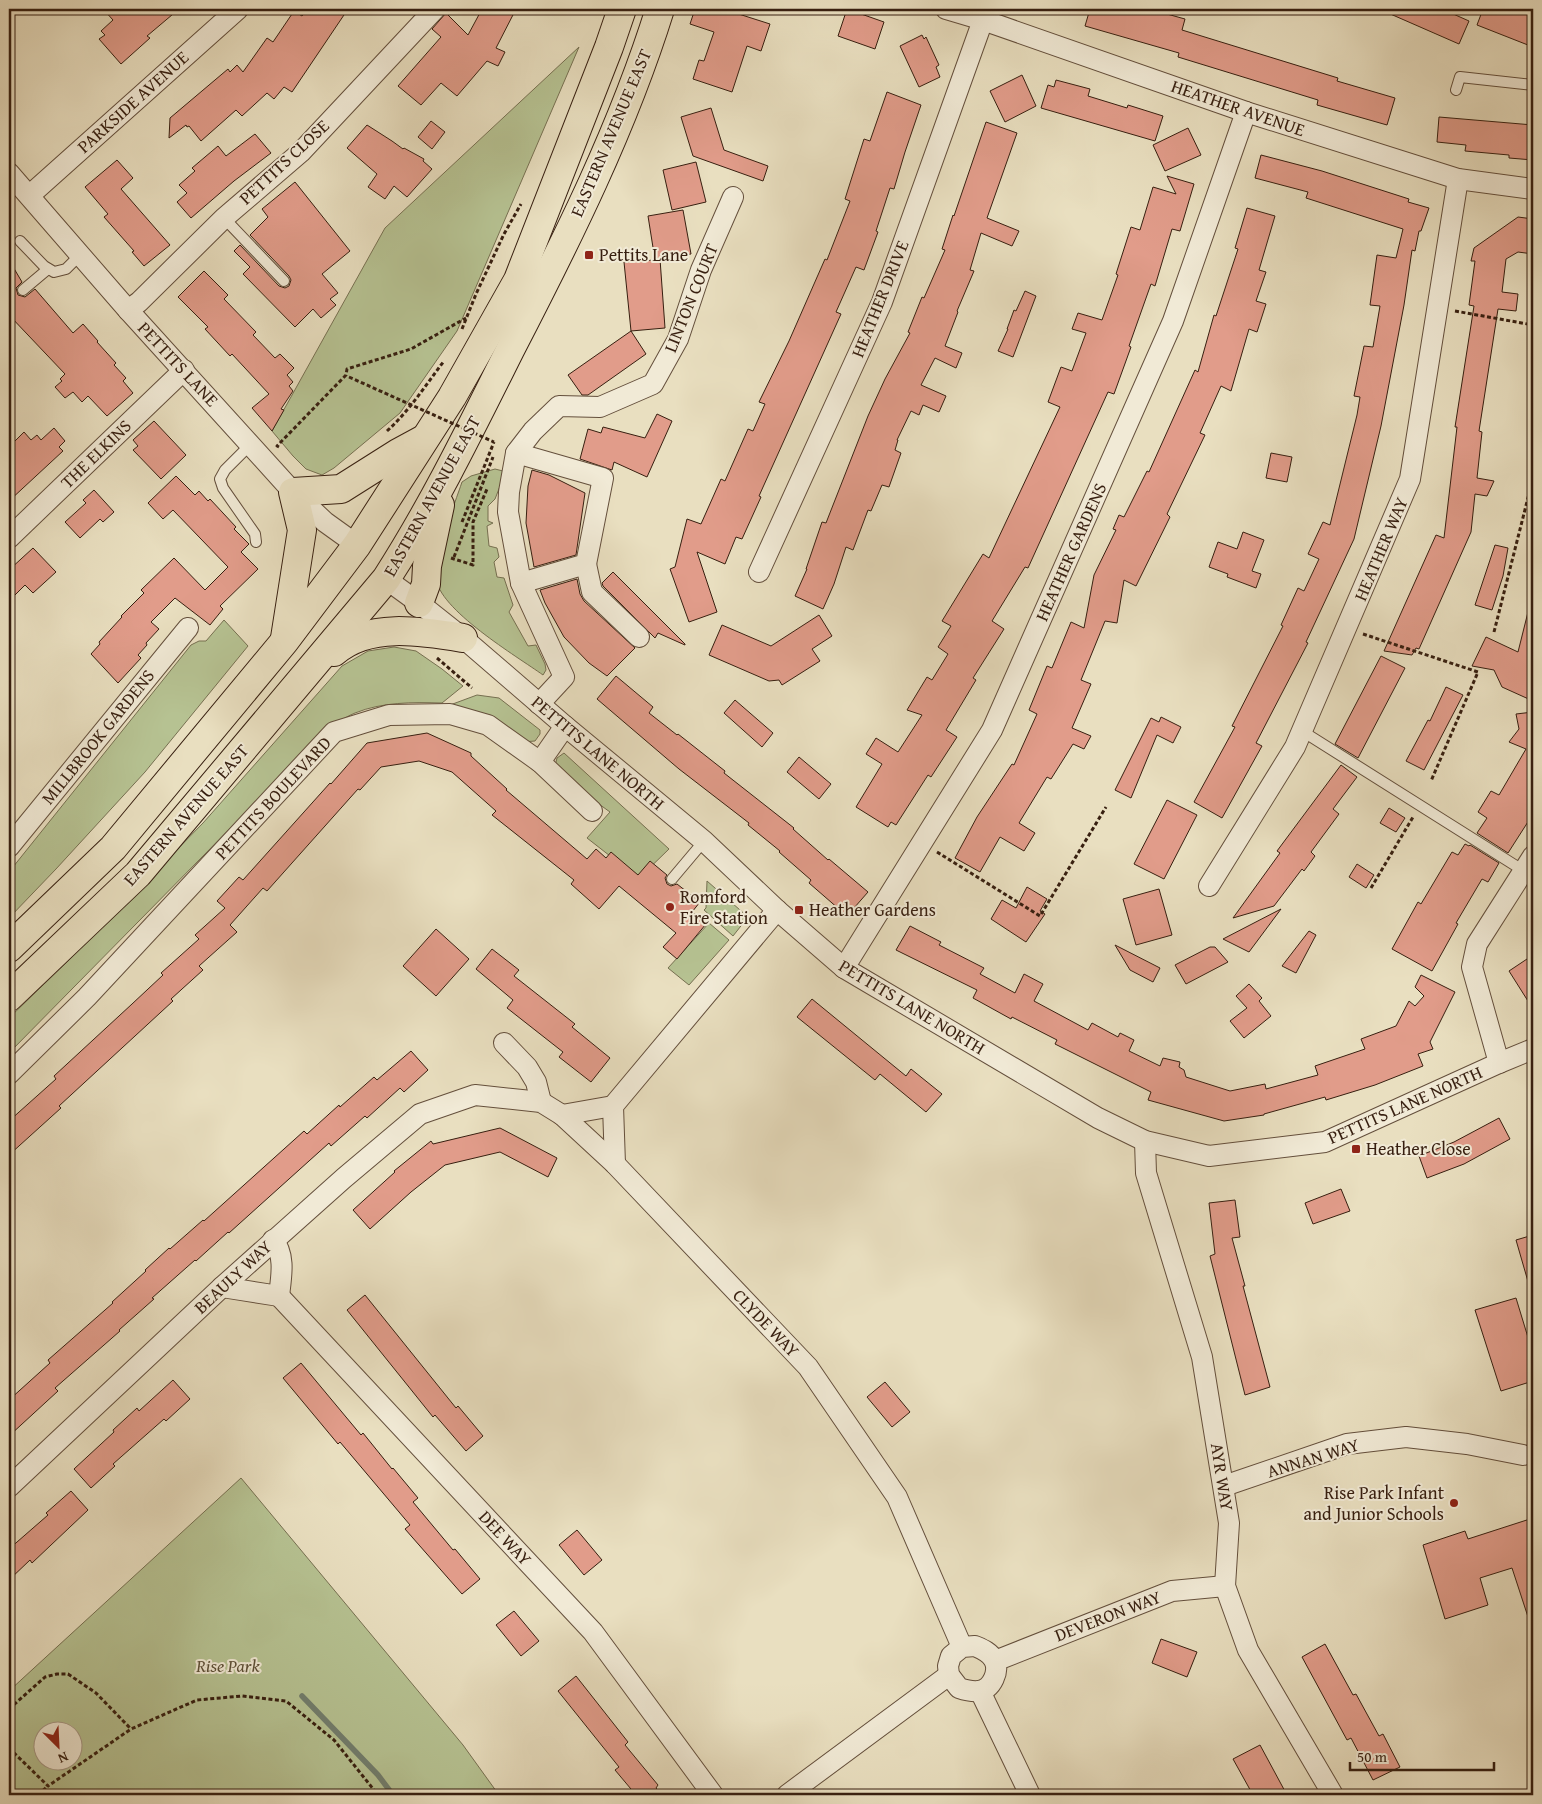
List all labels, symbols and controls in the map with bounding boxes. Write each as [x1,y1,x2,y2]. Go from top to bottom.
street label: PARKSIDE AVENUE [71,44,194,159]
street label: EASTERN AVENUE EAST [563,45,658,221]
street label: HEATHER AVENUE [1168,72,1309,143]
street label: PETTITS CLOSE [232,113,335,211]
street label: HEATHER DRIVE [844,236,915,361]
street label: LINTON COURT [656,239,725,356]
place label: Pettits Lane [599,241,688,268]
marker: Pettits Lane [583,249,595,261]
street label: PETTITS LANE [132,315,225,412]
street label: EASTERN AVENUE EAST [376,410,487,581]
street label: THE ELKINS [54,413,137,495]
street label: HEATHER GARDENS [1028,478,1113,625]
street label: HEATHER WAY [1347,492,1415,605]
street label: MILLBROOK GARDENS [34,663,161,810]
street label: PETTITS LANE NORTH [526,689,671,817]
street label: PETTITS BOULEVARD [208,730,337,866]
street label: EASTERN AVENUE EAST [116,738,255,891]
place label: Romford Fire Station [680,883,768,931]
place label: Heather Gardens [809,896,936,923]
marker: Romford Fire Station [664,901,676,913]
marker: Heather Gardens [793,904,805,916]
street label: PETTITS LANE NORTH [834,952,991,1061]
street label: PETTITS LANE NORTH [1323,1058,1486,1151]
place label: Heather Close [1366,1135,1471,1162]
marker: Heather Close [1350,1143,1362,1155]
street label: BEAULY WAY [188,1233,278,1320]
street label: CLYDE WAY [727,1282,806,1363]
street label: ANNAN WAY [1263,1431,1362,1484]
street label: AYR WAY [1204,1441,1241,1513]
place label: Rise Park Infant and Junior Schools [1304,1479,1445,1527]
marker: Rise Park Infant and Junior Schools [1448,1497,1460,1509]
street label: DEE WAY [473,1504,538,1572]
street label: DEVERON WAY [1051,1583,1165,1648]
park label: Rise Park [195,1652,261,1679]
north arrow [32,1722,82,1772]
scale bar [1350,1739,1493,1771]
text: 50 m [1357,1746,1388,1767]
text: N [54,1747,72,1769]

